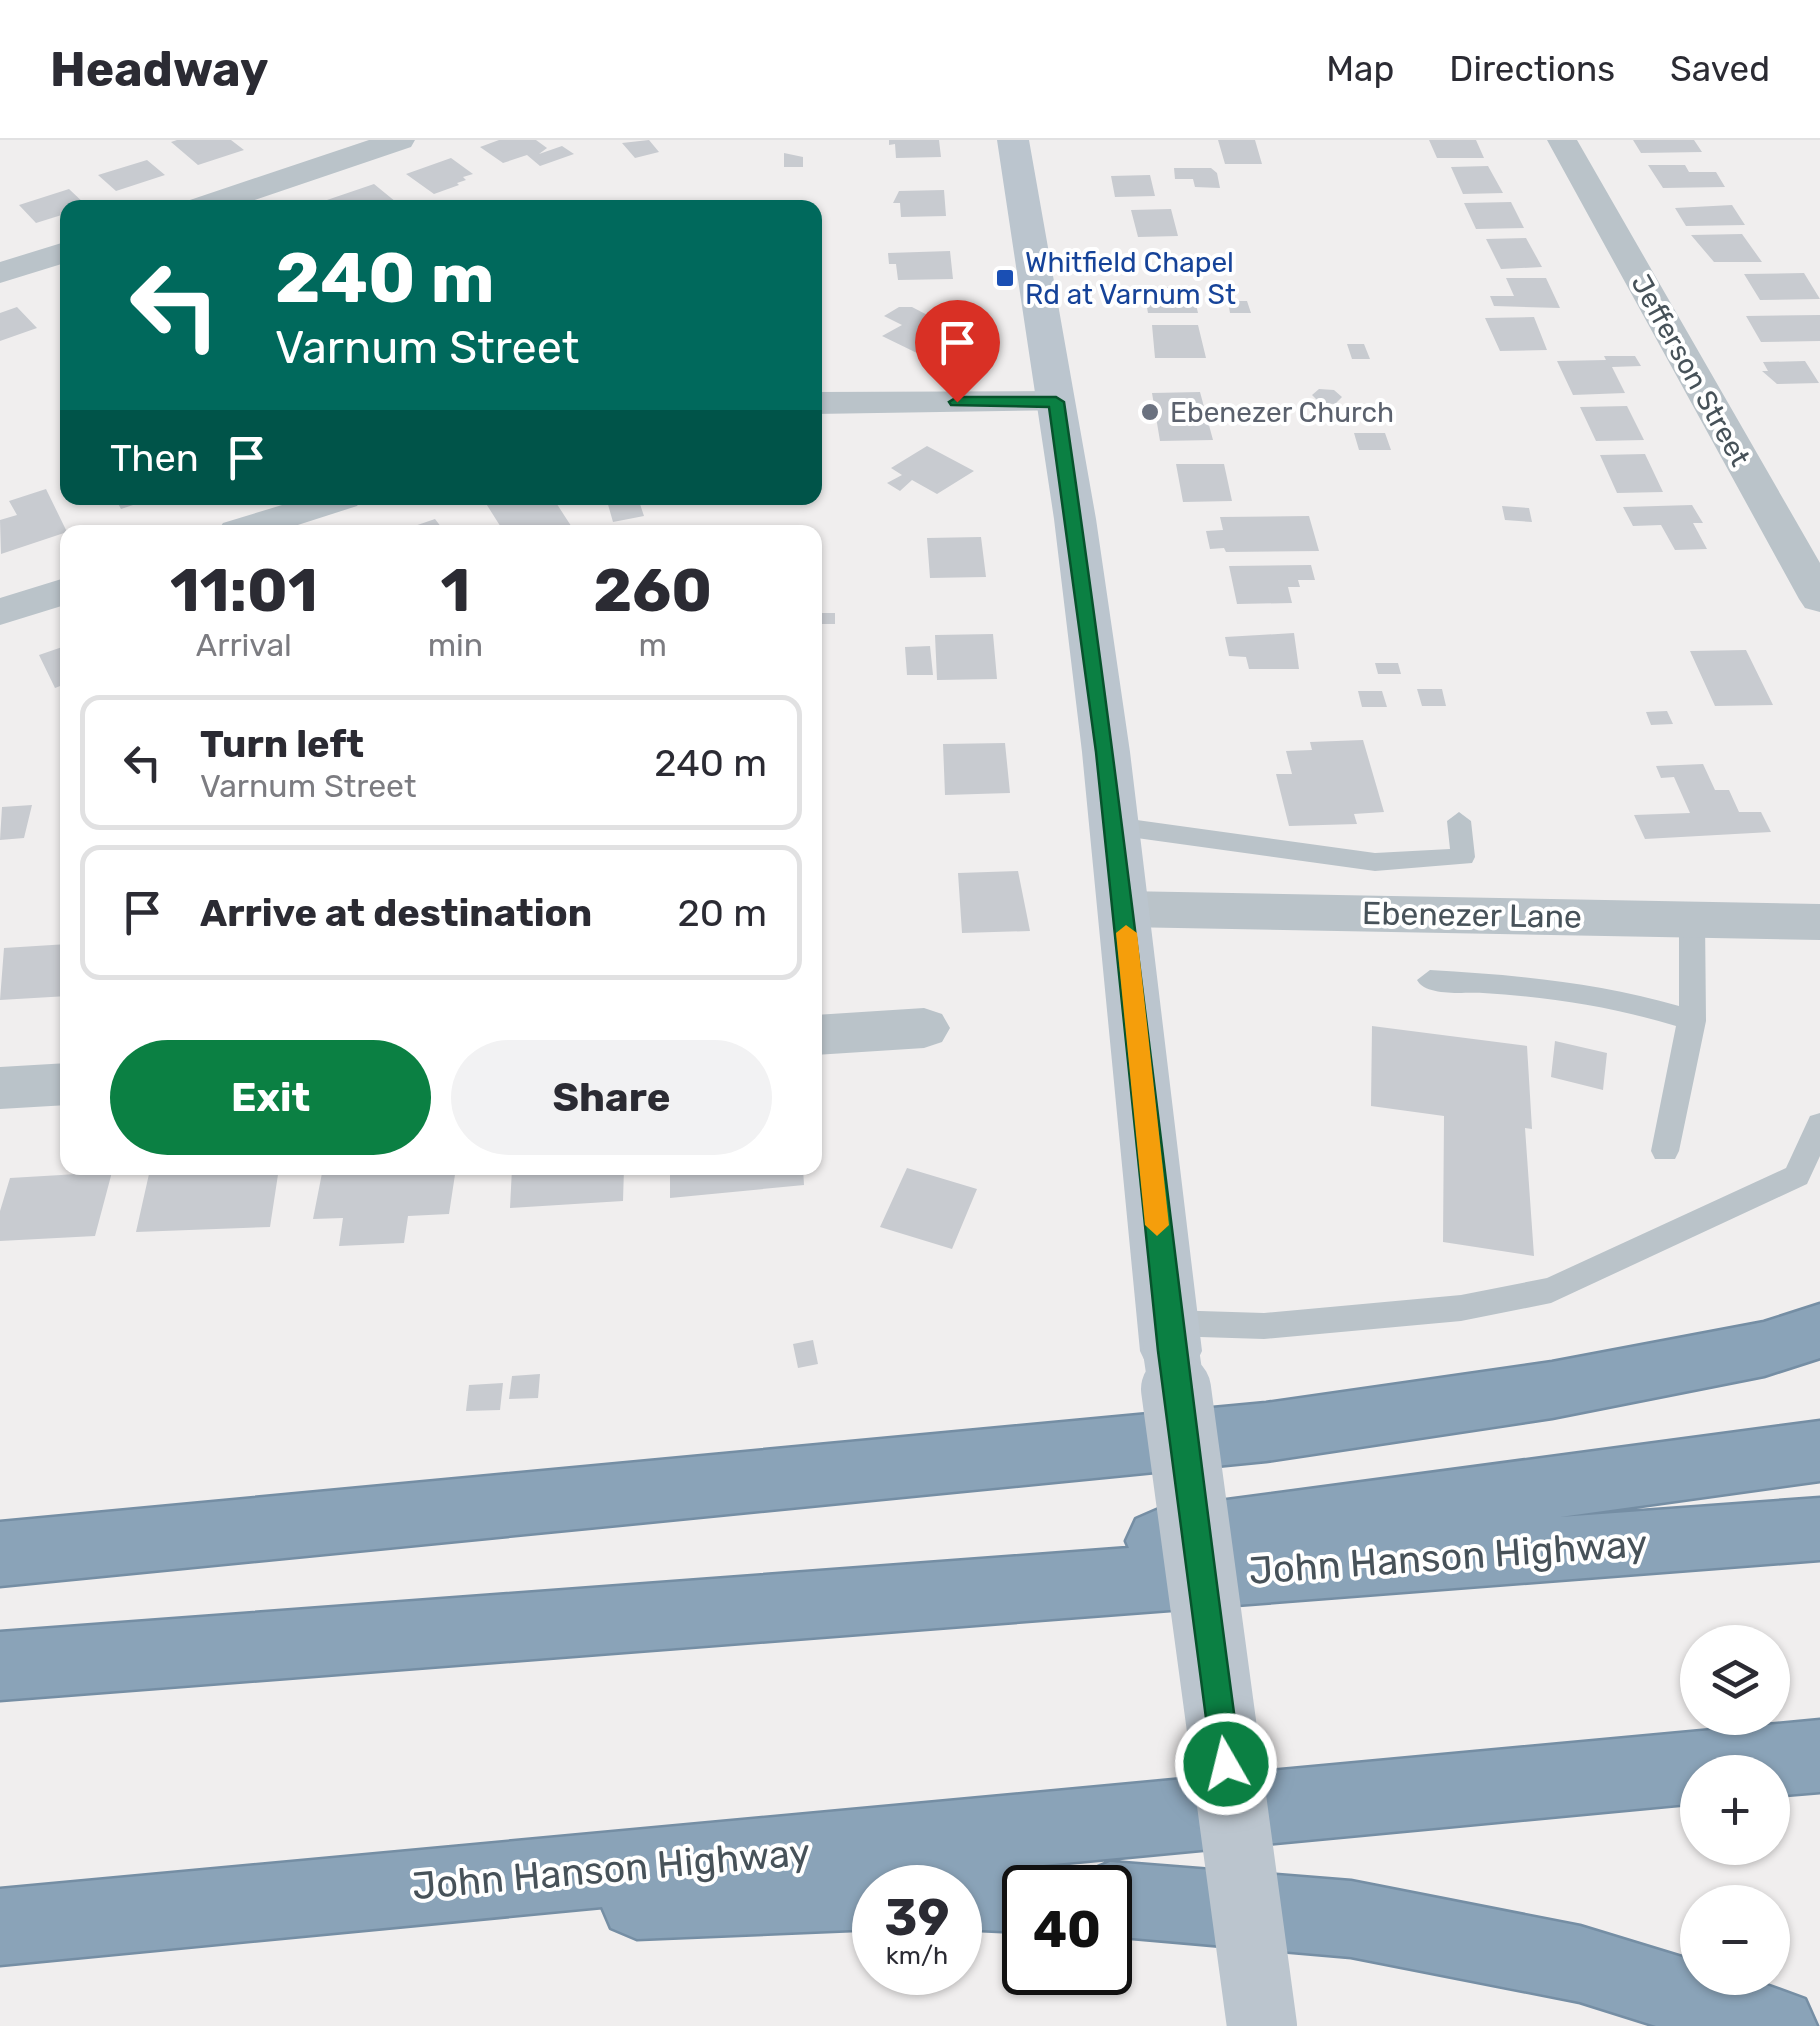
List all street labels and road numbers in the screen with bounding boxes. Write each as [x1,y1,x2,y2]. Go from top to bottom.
street label: Jefferson Street [1624,269,1757,472]
street label: Ebenezer Lane [1362,894,1582,936]
street label: John Hanson Highway [1247,1520,1649,1594]
street label: John Hanson Highway [410,1829,812,1909]

